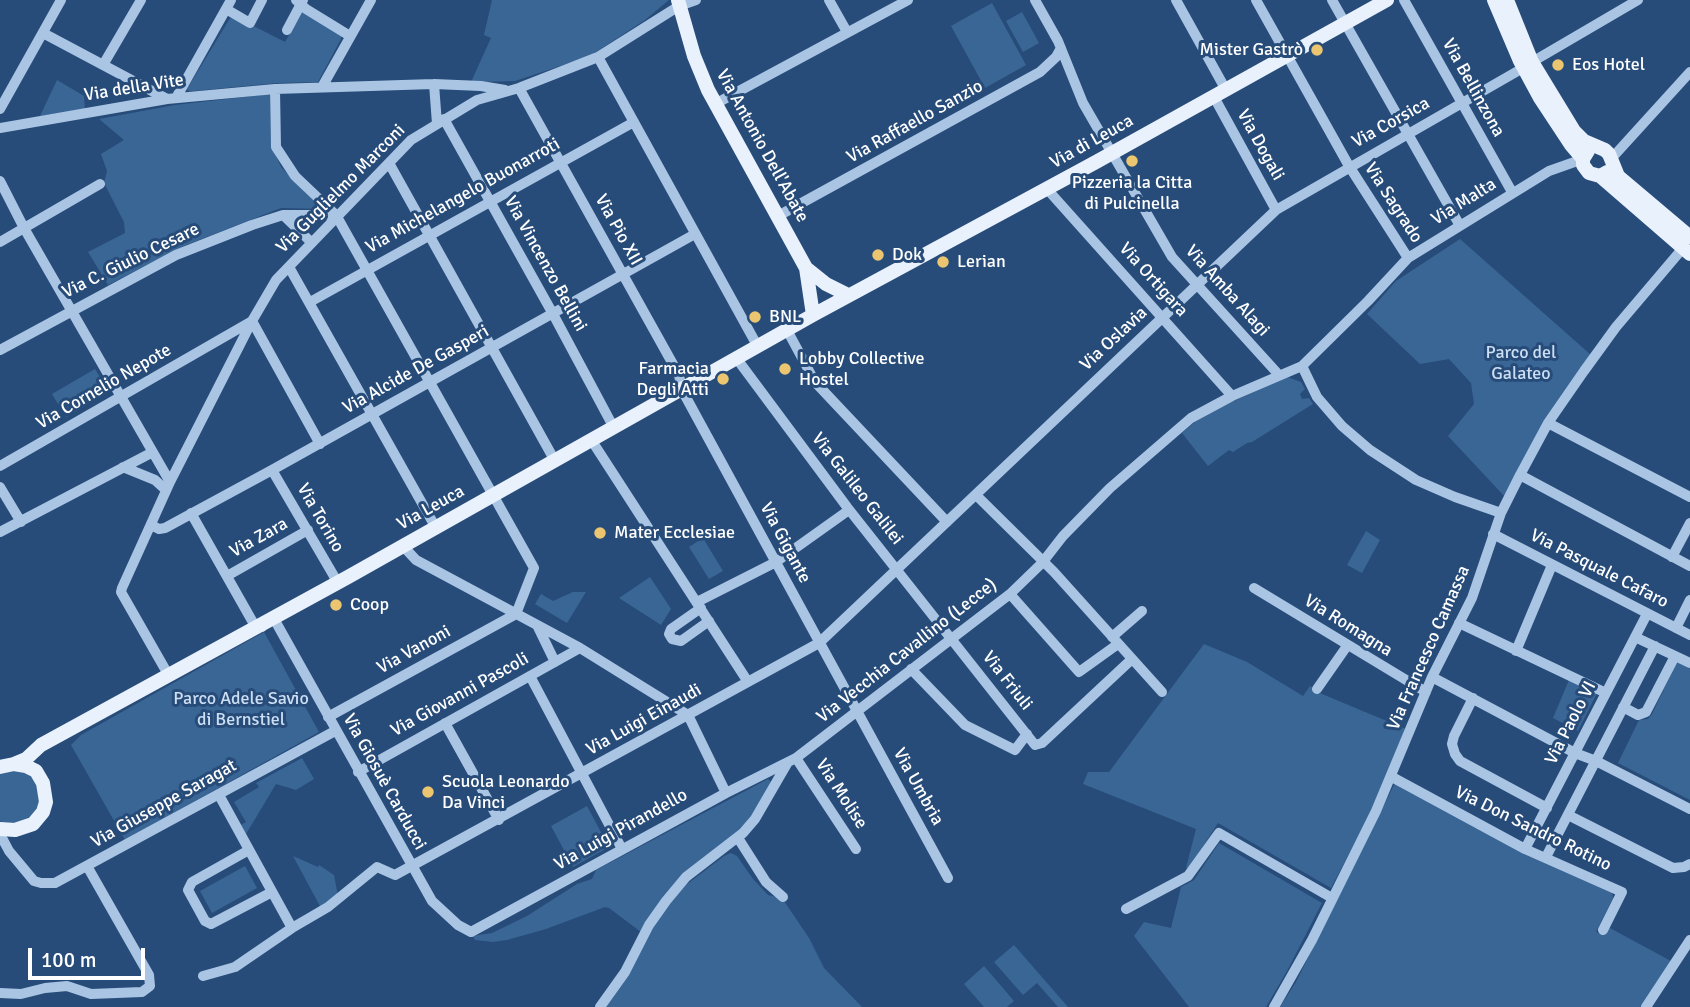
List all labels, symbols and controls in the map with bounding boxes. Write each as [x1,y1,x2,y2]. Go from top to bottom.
street label: Via Bellinzona [1437,35,1509,141]
place label: Mister Gastrò [1199,39,1303,61]
marker: Mister Gastrò [1309,42,1325,58]
place label: Eos Hotel [1572,54,1645,76]
marker: Eos Hotel [1550,57,1566,73]
street label: Via Antonio Dell'Abate [711,66,813,226]
street label: Via della Vite [83,69,185,107]
street label: Via Raffaello Sanzio [843,76,987,168]
street label: Via Corsica [1348,93,1434,153]
street label: Via Dogali [1232,106,1288,184]
street label: Via di Leuca [1047,110,1137,174]
street label: Via Guglielmo Marconi [272,120,410,258]
street label: Via Michelangelo Buonarroti [362,134,564,258]
marker: Pizzeria la Citta di Pulcinella [1124,153,1140,169]
street label: Via Sagrado [1359,159,1427,247]
place label: Pizzeria la Citta di Pulcinella [1072,172,1192,214]
street label: Via Malta [1428,174,1500,230]
street label: Via Pio XII [590,191,646,269]
street label: Via Vincenzo Bellini [499,193,591,335]
street label: Via C. Giulio Cesare [59,219,203,303]
street label: Via Ortigara [1114,238,1192,322]
street label: Via Amba Alagi [1180,241,1274,341]
place label: Dok [892,244,922,266]
marker: Dok [870,247,886,263]
place label: Lerian [957,251,1006,273]
marker: Lerian [935,254,951,270]
street label: Via Oslavia [1076,302,1152,376]
place label: BNL [769,306,801,328]
marker: BNL [747,309,763,325]
street label: Via Alcide De Gasperi [339,321,493,419]
street label: Via Cornelio Nepote [33,340,175,434]
park label: Parco del Galateo [1486,342,1556,384]
place label: Lobby Collective Hostel [799,348,925,390]
place label: Farmacia Degli Atti [636,358,709,400]
marker: Lobby Collective Hostel [777,361,793,377]
marker: Farmacia Degli Atti [715,371,731,387]
street label: Via Galileo Galilei [807,429,907,549]
street label: Via Torino [292,480,348,556]
street label: Via Leuca [394,481,468,535]
street label: Via Gigante [755,499,815,587]
street label: Via Zara [226,513,292,563]
place label: Mater Ecclesiae [614,522,735,544]
marker: Mater Ecclesiae [592,525,608,541]
street label: Via Pasquale Cafaro [1526,525,1672,613]
street label: Via Francesco Camassa [1383,562,1475,734]
street label: Via Vecchia Cavallino (Lecce) [813,574,1001,728]
street label: Via Romagna [1300,590,1396,662]
place label: Coop [350,594,389,616]
marker: Coop [328,597,344,613]
street label: Via Vanoni [373,621,455,679]
street label: Via Friuli [977,647,1037,715]
street label: Via Giovanni Pascoli [387,648,533,742]
street label: Via Paolo VI [1541,678,1601,768]
street label: Via Luigi Einaudi [583,679,705,761]
park label: Parco Adele Savio di Bernstiel [173,688,309,730]
street label: Via Giosuè Carducci [338,710,430,854]
street label: Via Umbria [888,745,948,829]
street label: Via Giuseppe Saragat [88,755,240,853]
street label: Via Molise [810,755,872,833]
place label: Scuola Leonardo Da Vinci [442,771,570,814]
street label: Via Don Sandro Rotino [1451,782,1615,876]
marker: Scuola Leonardo Da Vinci [420,784,436,800]
street label: Via Luigi Pirandello [551,784,691,876]
scale bar [32,934,149,978]
text: 100 m [41,947,96,973]

